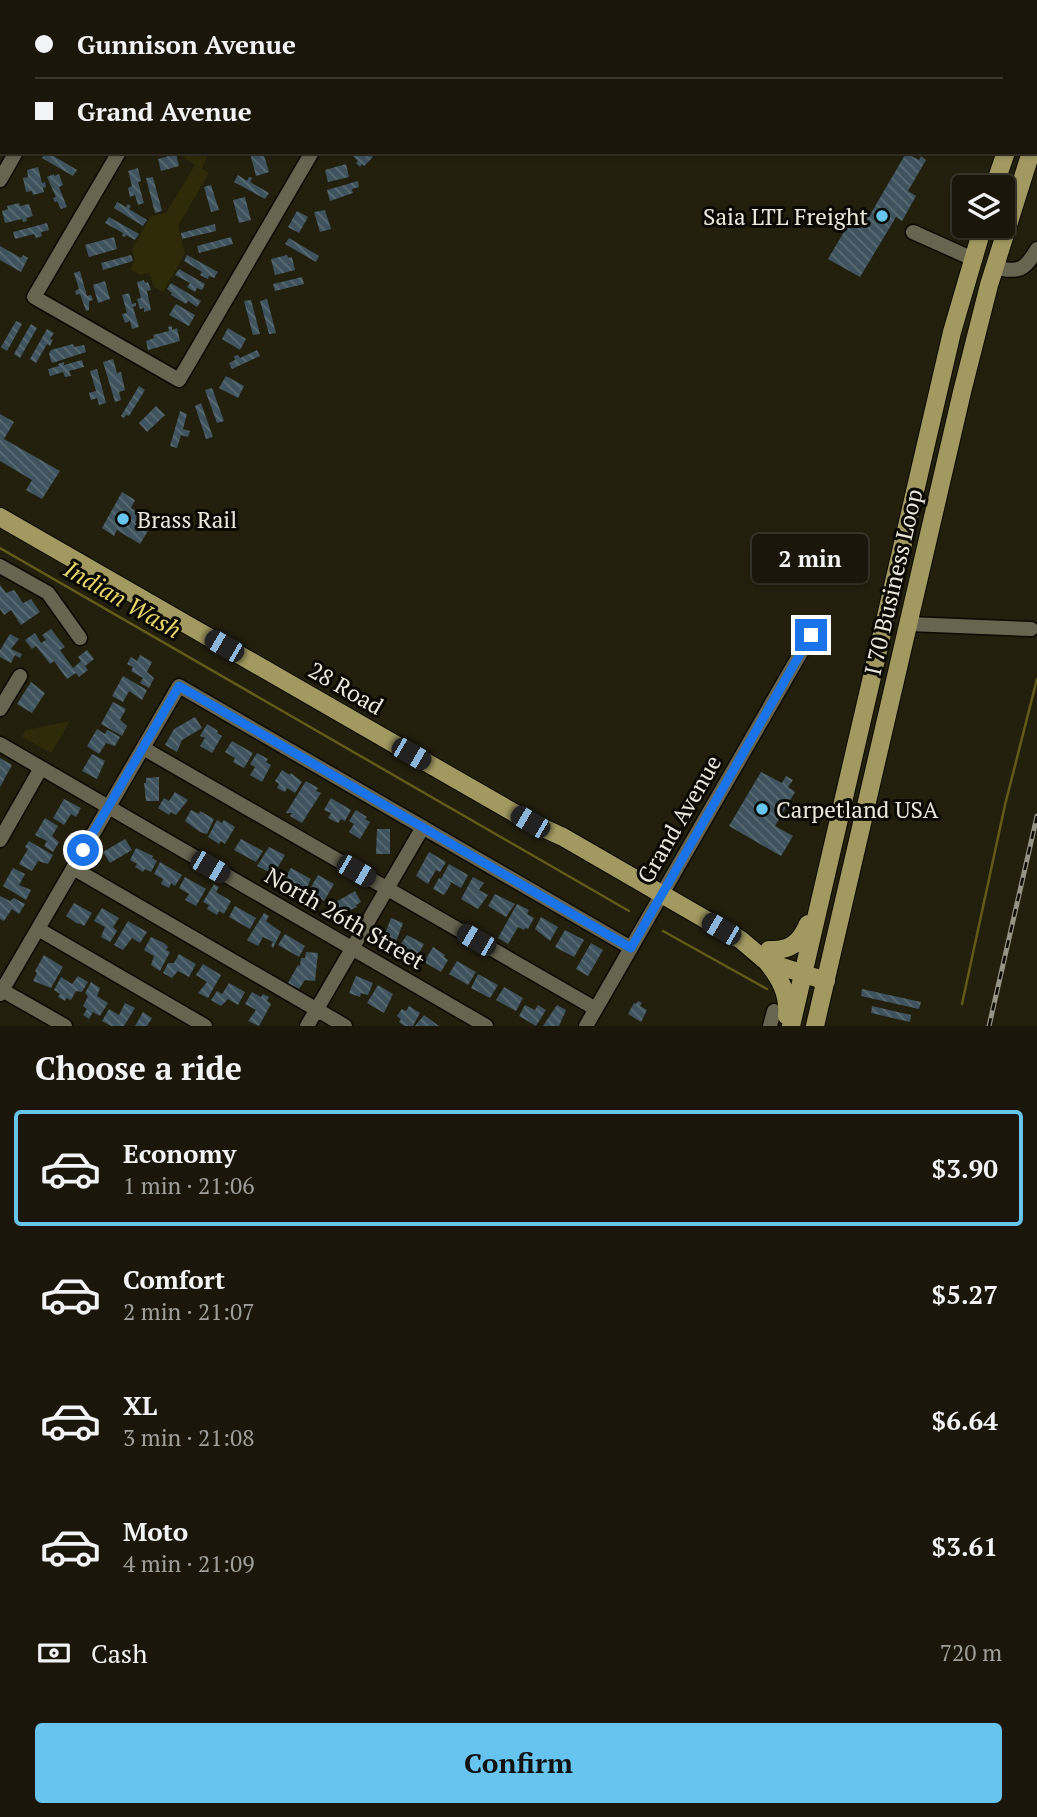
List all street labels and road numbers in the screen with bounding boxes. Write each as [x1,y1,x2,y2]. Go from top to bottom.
street label: I 70 Business Loop [857,486,929,678]
street label: 28 Road [303,654,389,722]
street label: Grand Avenue [630,749,728,889]
street label: North 26th Street [260,860,431,977]

